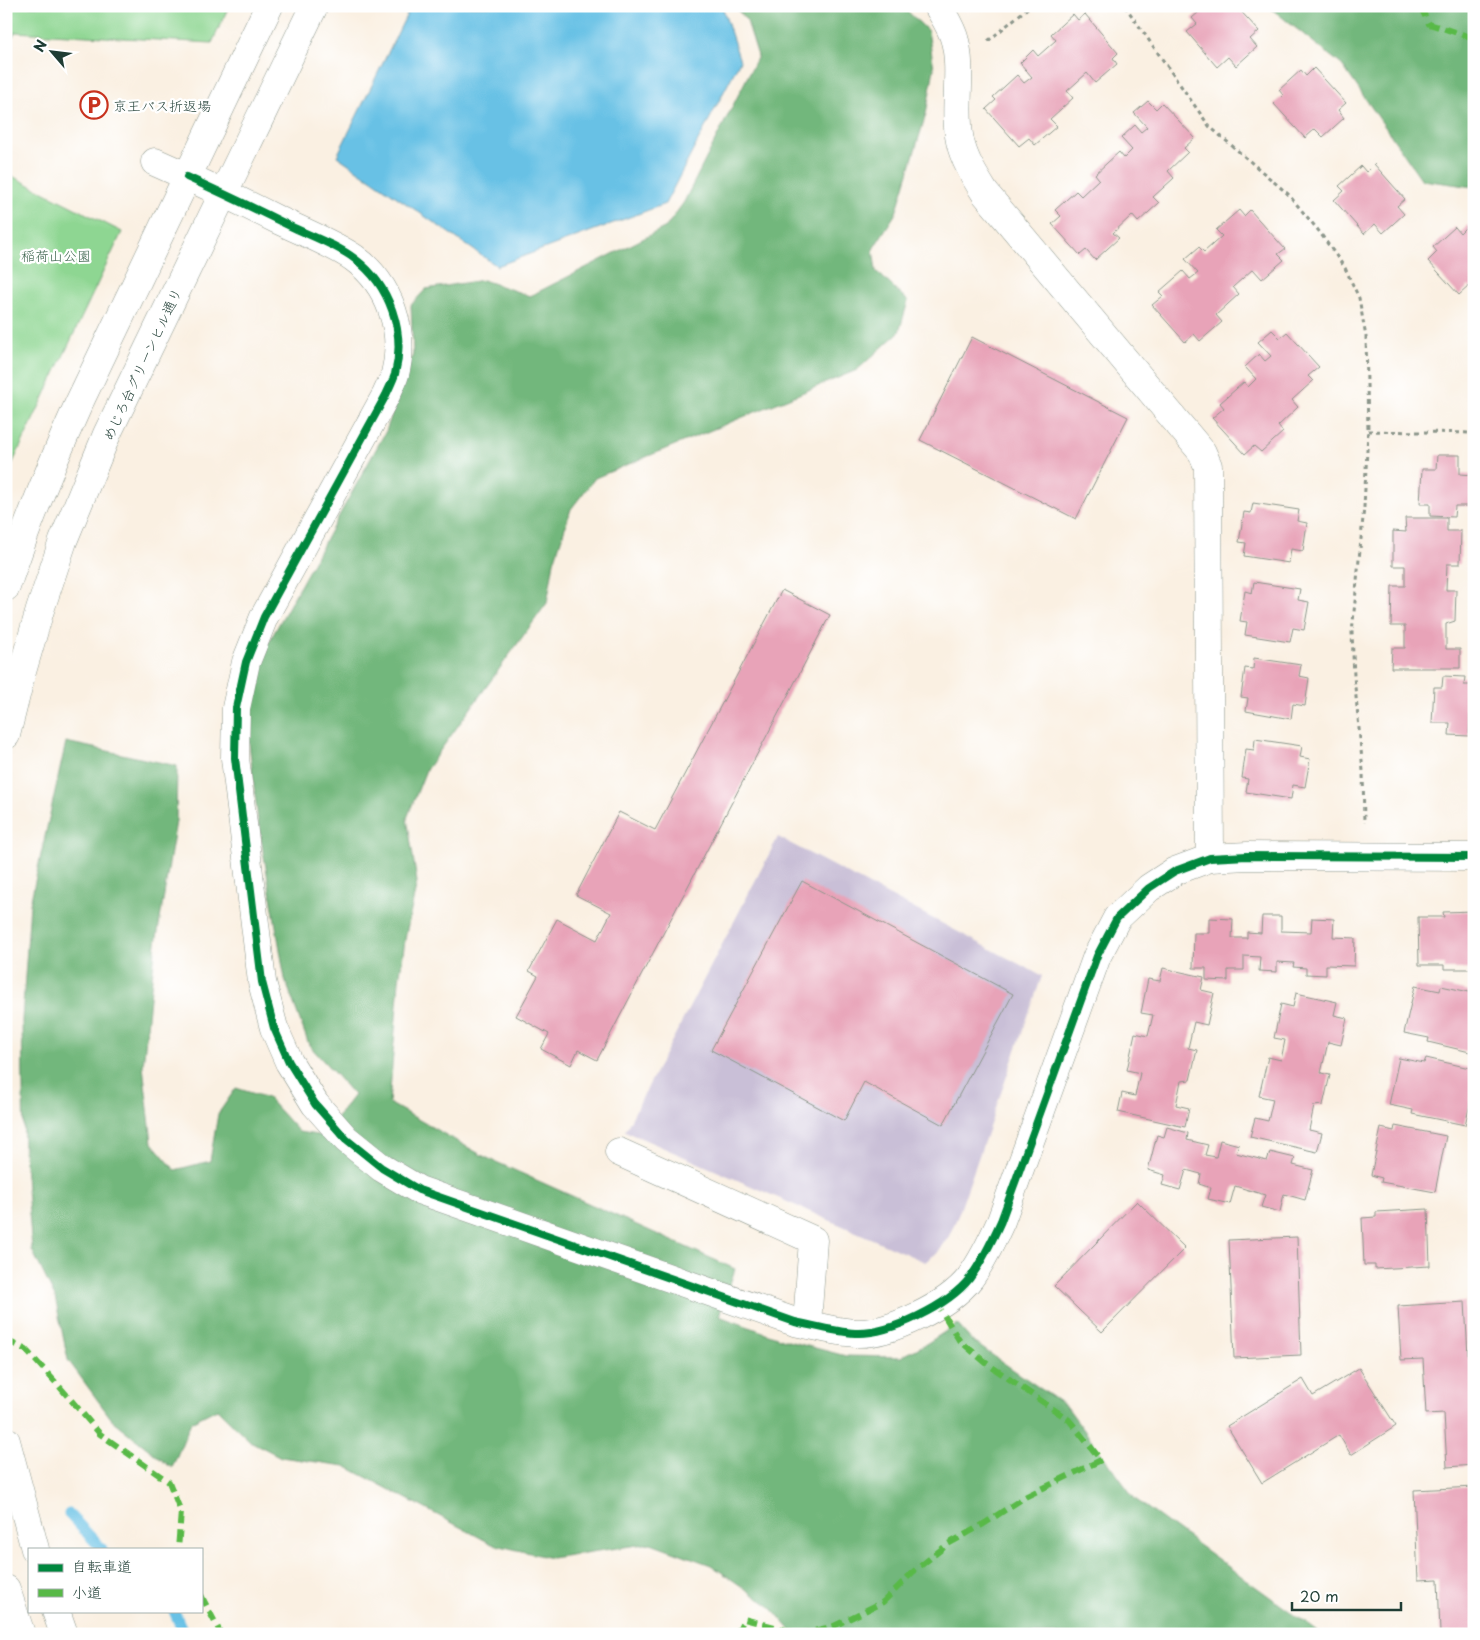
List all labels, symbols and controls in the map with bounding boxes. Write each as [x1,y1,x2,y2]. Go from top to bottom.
north arrow [28,28,78,78]
text: N [28,36,52,55]
parking icon: 京王バス折返場 [79,90,109,120]
place label: 京王バス折返場 [113,95,211,116]
park label: 稲荷山公園 [21,245,91,266]
street label: めじろ台グリーンヒル通り [97,284,187,444]
legend [28,1548,202,1612]
text: 自転車道 [72,1554,132,1577]
text: 小道 [72,1580,102,1603]
scale bar [1292,1580,1401,1612]
text: 20 m [1300,1584,1339,1607]

